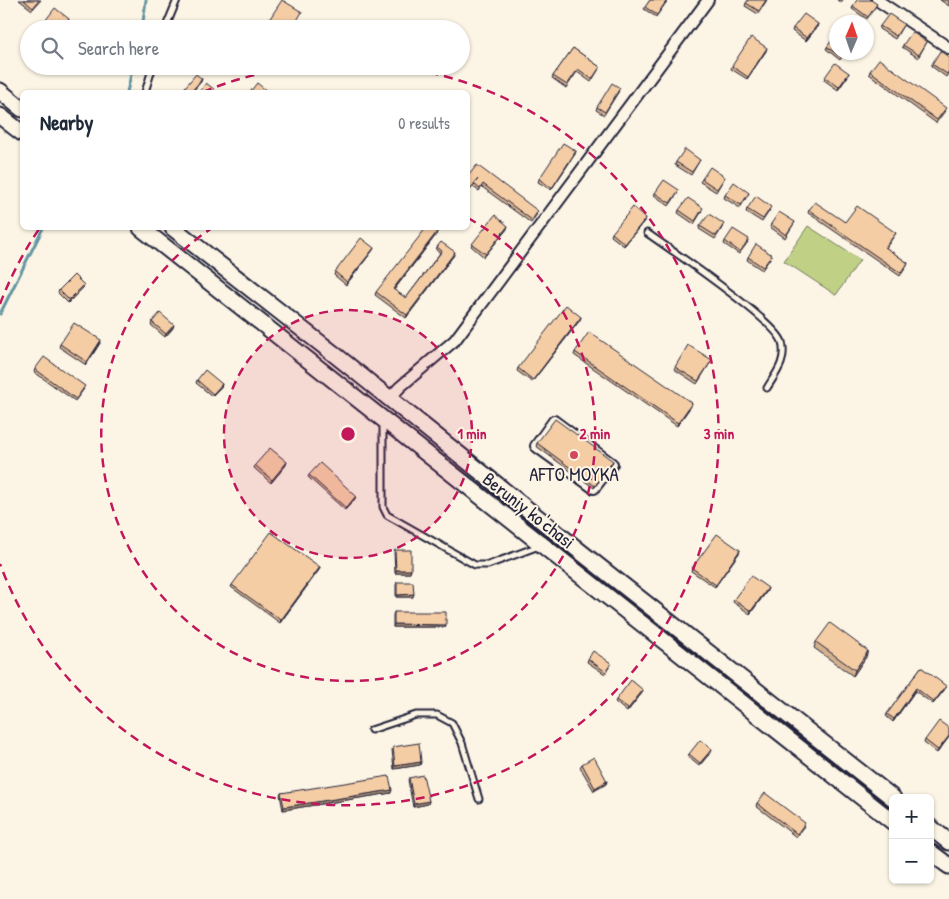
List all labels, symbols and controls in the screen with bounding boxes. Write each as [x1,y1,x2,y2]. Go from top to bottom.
north arrow [829,15,874,60]
search box [20,20,470,75]
icon: search [38,34,66,62]
text: Search here [78,35,159,61]
text: Nearby [40,108,93,137]
text: 0 results [398,112,450,134]
text: 1 min [457,423,487,444]
text: 2 min [580,423,611,444]
text: 3 min [704,423,734,444]
centre of rings [339,425,357,443]
marker: AFTO MOYKA [568,449,580,461]
place label: AFTO MOYKA [529,461,619,487]
street label: Beruniy ko'chasi [478,466,580,554]
map controls [889,794,934,884]
button: + [889,794,934,839]
button: − [889,839,934,884]

